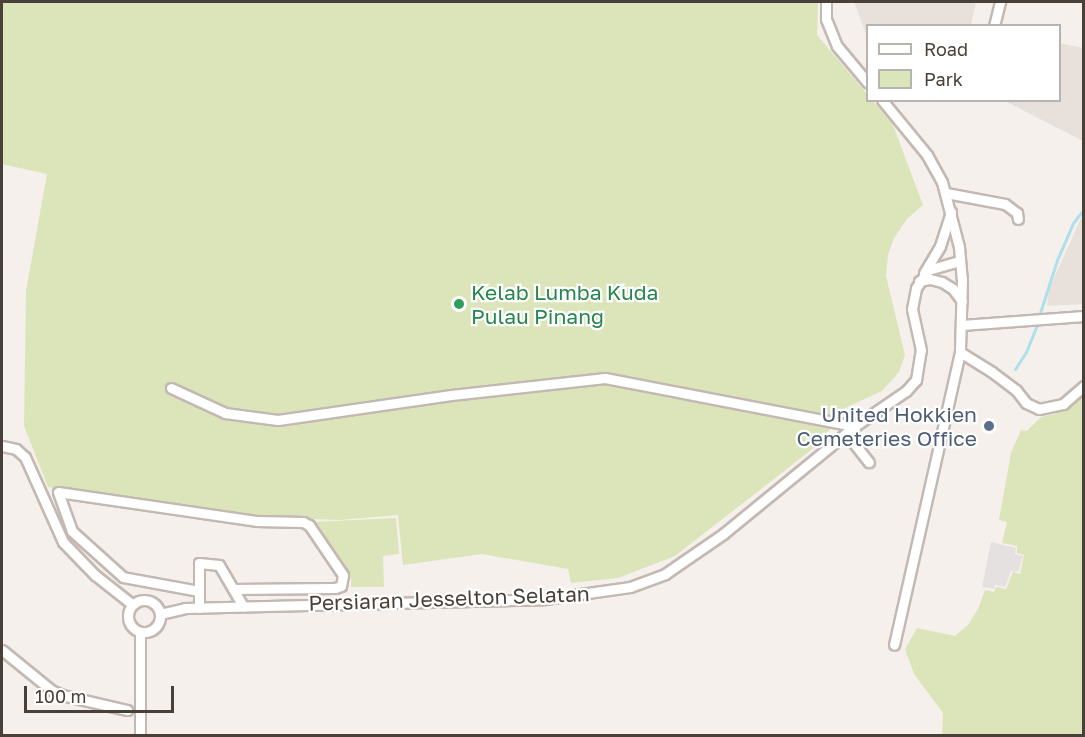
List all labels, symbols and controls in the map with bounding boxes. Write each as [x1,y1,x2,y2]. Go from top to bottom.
legend [866,24,1061,102]
text: Road [924,38,968,60]
text: Park [924,68,963,90]
place label: Kelab Lumba Kuda Pulau Pinang [471,279,658,329]
marker: Kelab Lumba Kuda Pulau Pinang [452,297,466,311]
place label: United Hokkien Cemeteries Office [796,401,977,451]
marker: United Hokkien Cemeteries Office [982,419,996,433]
street label: Persiaran Jesselton Selatan [308,580,590,616]
scale bar [27,674,177,712]
text: 100 m [35,685,86,707]

